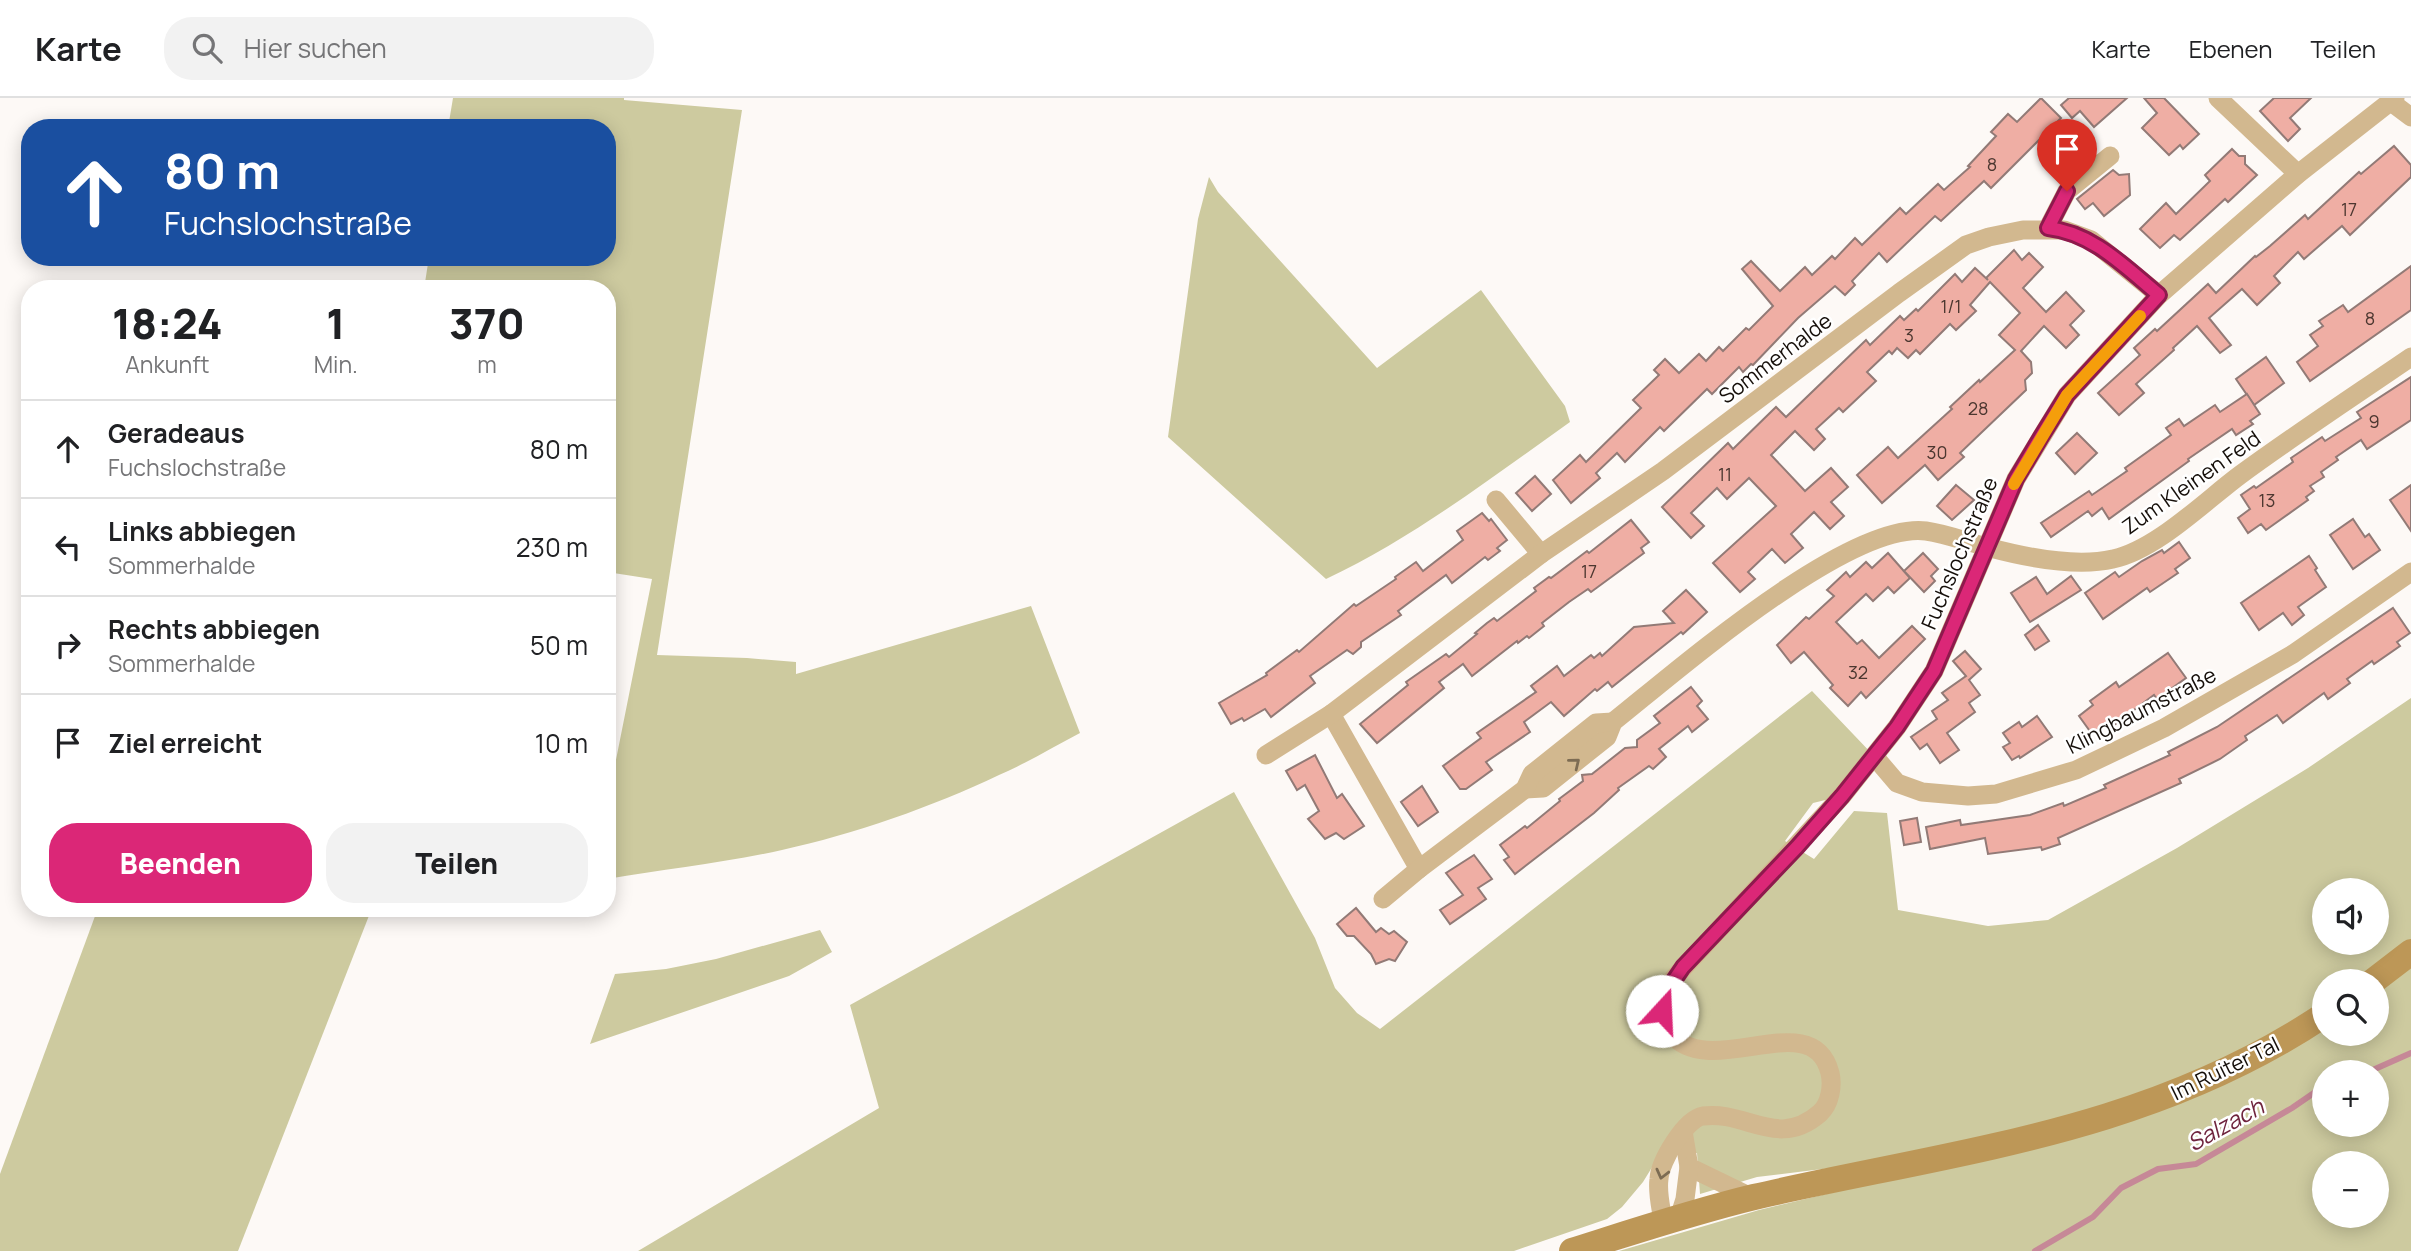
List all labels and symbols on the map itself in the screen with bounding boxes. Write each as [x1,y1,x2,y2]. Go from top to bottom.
pin [2037,119,2097,191]
house number: 8 [1987,152,1997,176]
house number: 17 [2341,197,2357,221]
house number: 1/1 [1940,294,1962,318]
street label: Sommerhalde [1713,306,1837,410]
house number: 8 [2365,306,2375,330]
house number: 3 [1904,323,1914,347]
house number: 28 [1968,396,1988,420]
house number: 9 [2368,409,2380,433]
street label: Zum Kleinen Feld [2116,424,2266,540]
house number: 30 [1927,440,1947,464]
house number: 11 [1718,462,1732,486]
street label: Fuchslochstraße [1914,473,2004,633]
house number: 13 [2259,488,2275,512]
house number: 17 [1581,559,1597,583]
house number: 32 [1848,660,1868,684]
street label: Klingbaumstraße [2061,660,2221,760]
one-way arrow [1566,759,1579,771]
position arrow [1625,974,1699,1048]
street label: Im Ruiter Tal [2166,1030,2284,1106]
water label: Salzach [2181,1089,2270,1158]
one-way arrow [1655,1167,1670,1179]

